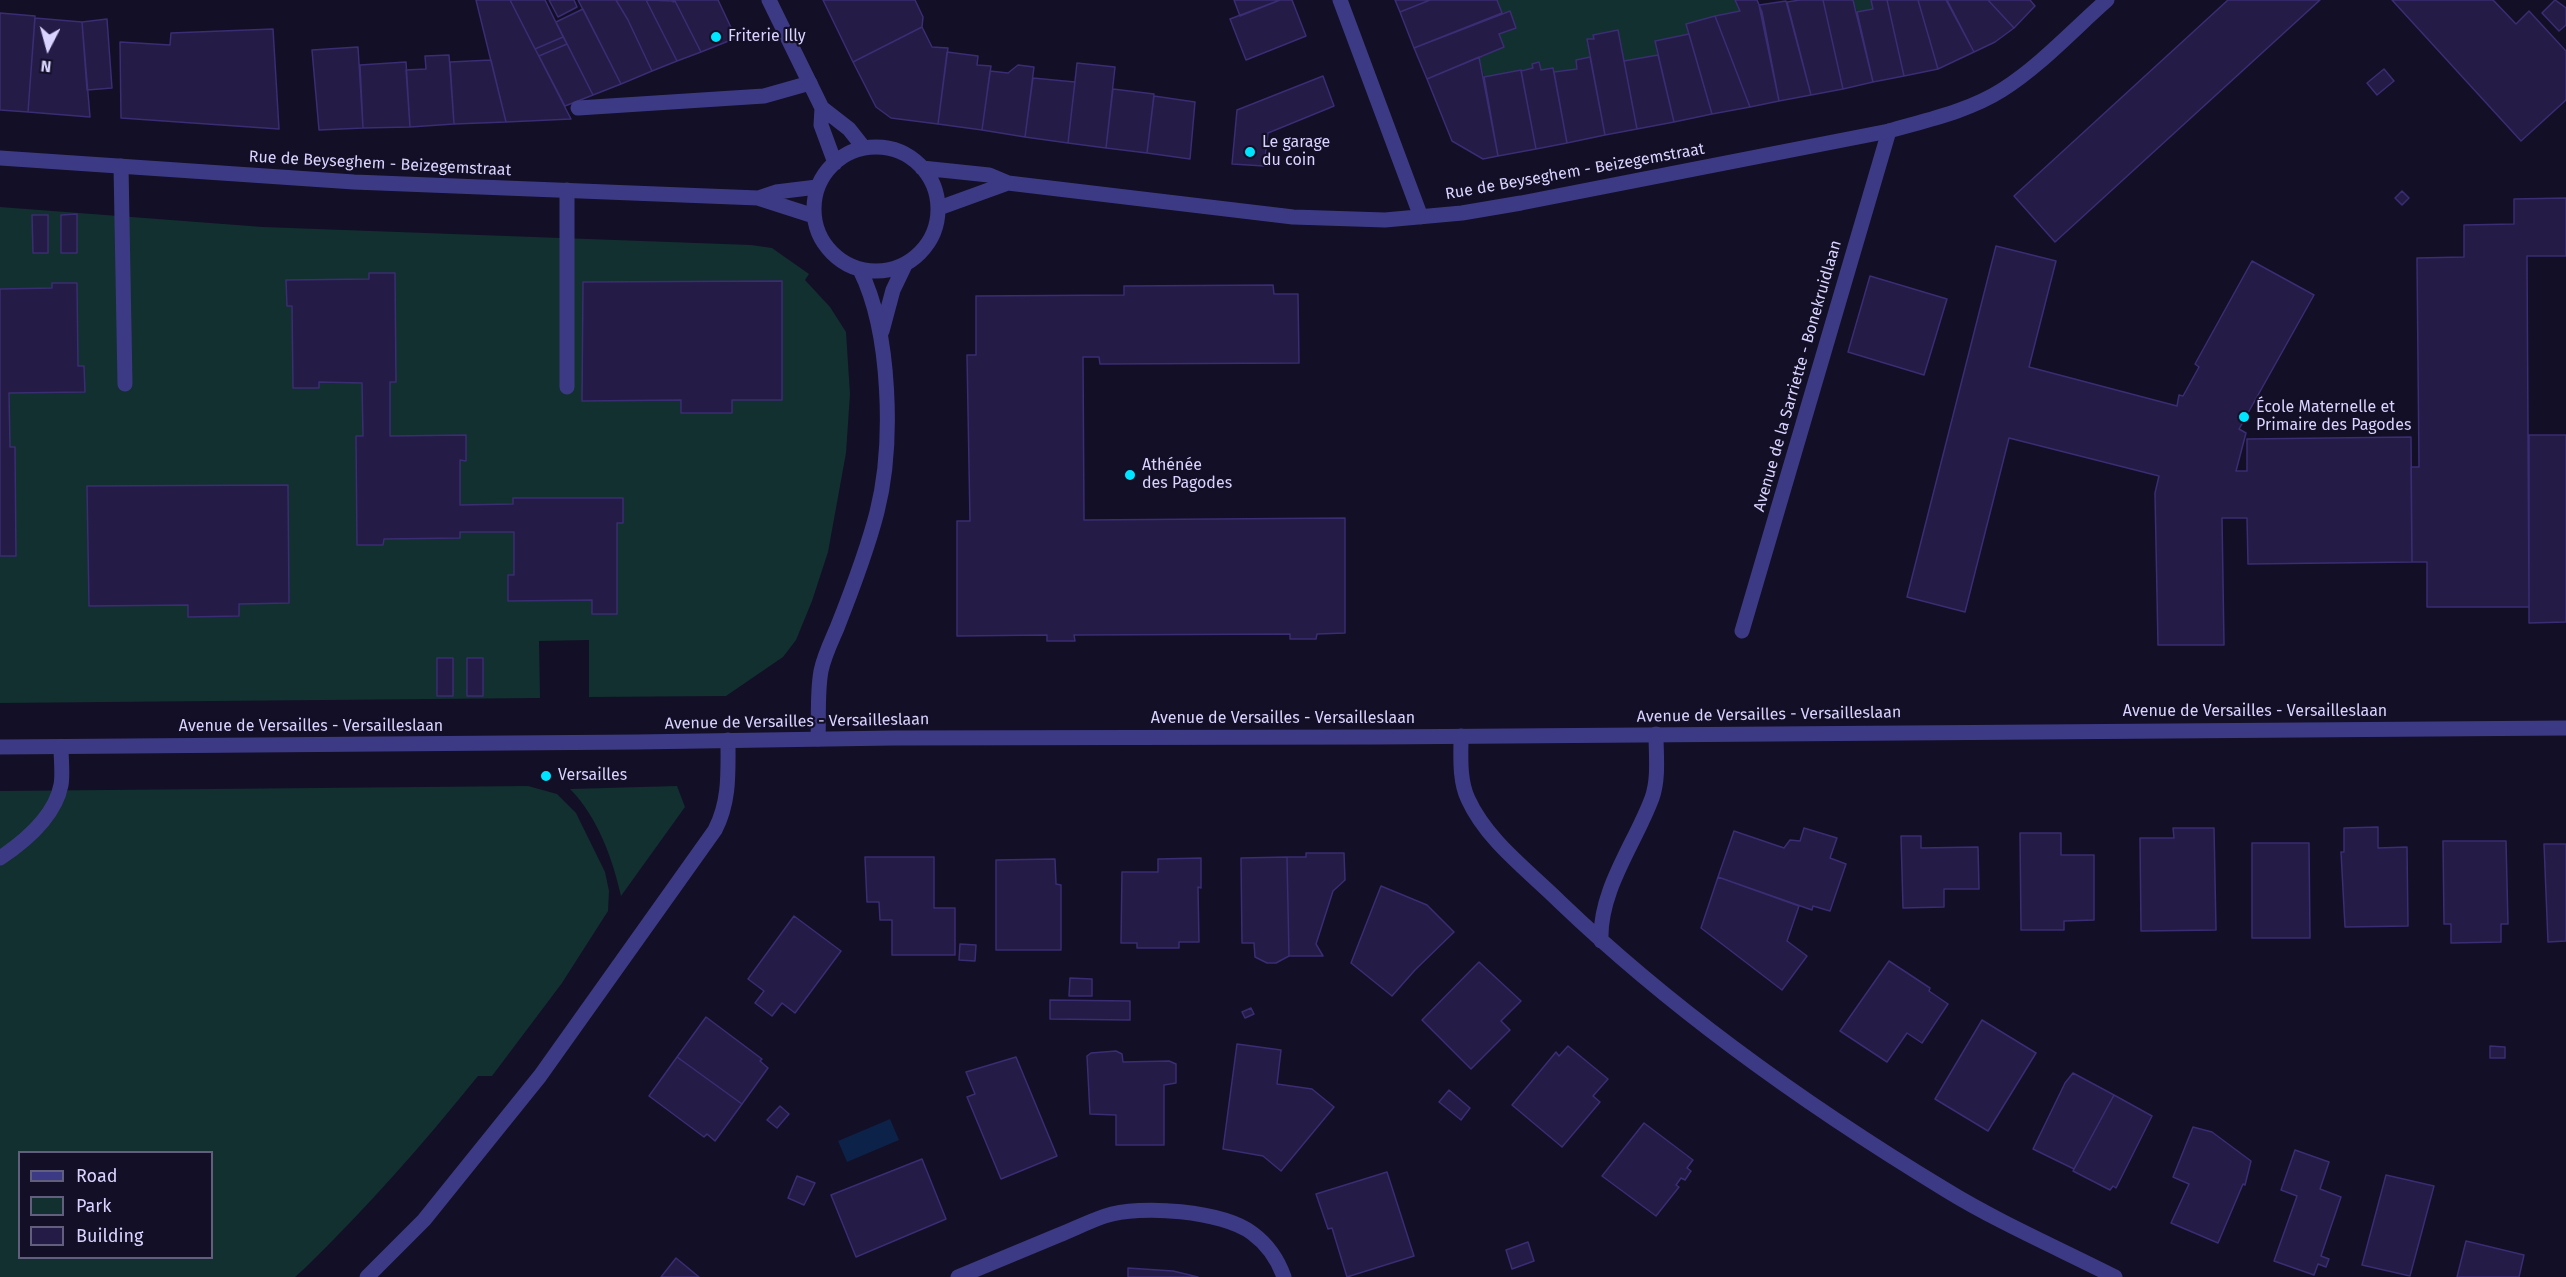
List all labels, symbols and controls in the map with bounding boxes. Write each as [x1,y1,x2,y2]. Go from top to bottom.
north arrow [18,18,78,78]
place label: Friterie Illy [728,27,806,47]
marker: Friterie Illy [709,30,723,44]
text: N [40,56,52,76]
place label: Le garage du coin [1262,133,1330,171]
street label: Rue de Beyseghem - Beizegemstraat [1444,140,1706,204]
marker: Le garage du coin [1243,145,1257,159]
street label: Rue de Beyseghem - Beizegemstraat [248,148,512,180]
street label: Avenue de la Sarriette - Bonekruidlaan [1750,238,1846,514]
place label: École Maternelle et Primaire des Pagodes [2256,398,2411,436]
marker: École Maternelle et Primaire des Pagodes [2237,410,2251,424]
place label: Athénée des Pagodes [1142,456,1232,494]
marker: Athénée des Pagodes [1123,468,1137,482]
street label: Avenue de Versailles - Versailleslaan [2123,702,2387,722]
street label: Avenue de Versailles - Versailleslaan [1637,703,1901,727]
street label: Avenue de Versailles - Versailleslaan [1151,709,1415,729]
street label: Avenue de Versailles - Versailleslaan [665,710,929,734]
street label: Avenue de Versailles - Versailleslaan [179,717,443,737]
place label: Versailles [558,766,627,786]
marker: Versailles [539,769,553,783]
legend [18,1151,213,1259]
text: Road [76,1165,118,1187]
text: Park [76,1195,111,1217]
text: Building [76,1225,143,1247]

